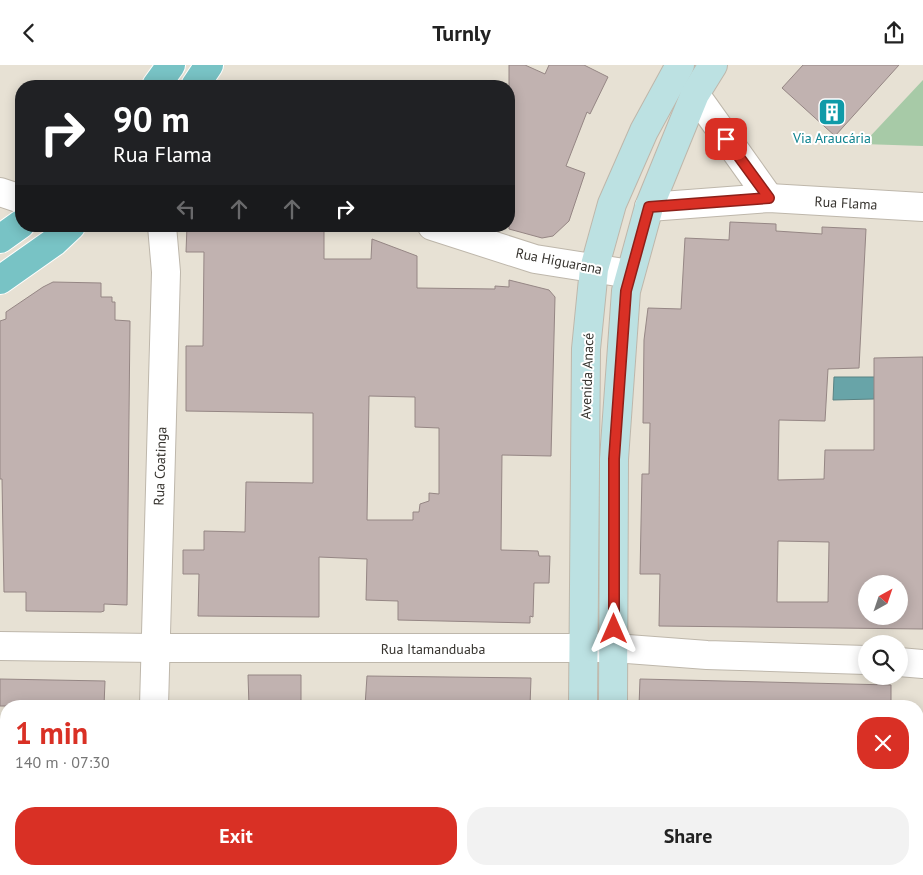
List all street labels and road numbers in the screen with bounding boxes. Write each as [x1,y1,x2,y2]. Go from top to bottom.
street label: Rua Flama [814,192,878,214]
street label: Rua Higuarana [514,244,604,278]
street label: Avenida Anacé [576,332,598,420]
street label: Rua Coatinga [150,426,170,506]
street label: Rua Itamanduaba [381,640,485,658]

